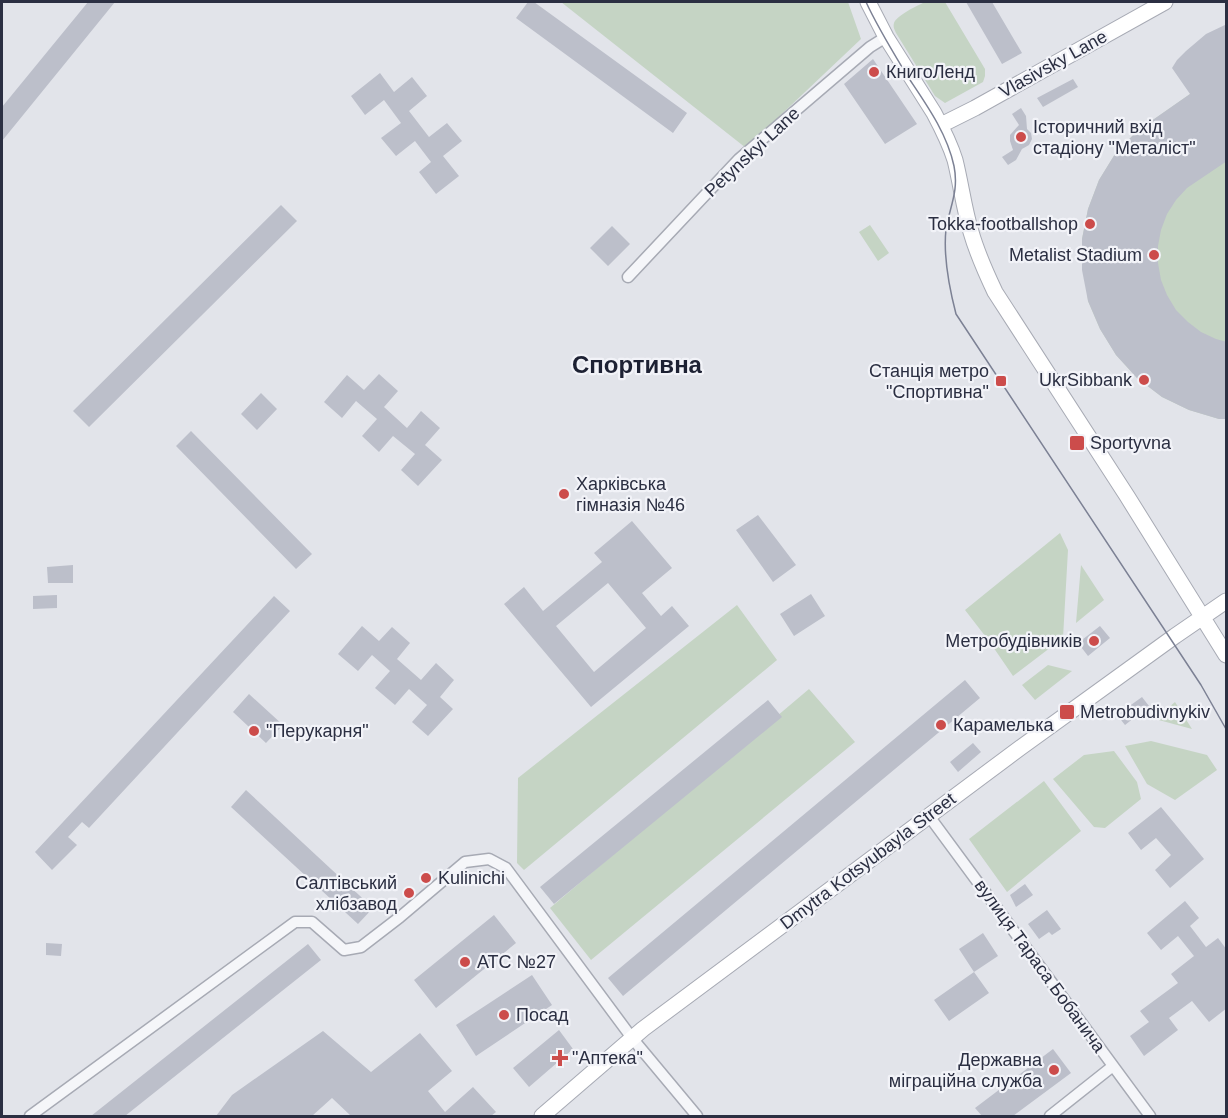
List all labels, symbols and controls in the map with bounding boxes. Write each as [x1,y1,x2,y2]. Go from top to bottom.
street label: Vlasivsky Lane [996,26,1110,102]
place label: КнигоЛенд [886,62,975,82]
marker: КнигоЛенд [867,65,881,79]
street label: Petynskyi Lane [701,103,803,201]
place label: Історичний вхід стадіону "Металіст" [1033,117,1196,158]
marker: Історичний вхід стадіону "Металіст" [1014,130,1028,144]
place label: Tokka-footballshop [928,214,1078,234]
marker: Tokka-footballshop [1083,217,1097,231]
place label: Metalist Stadium [1009,245,1142,265]
marker: Metalist Stadium [1147,248,1161,262]
district label: Спортивна [572,351,703,378]
place label: Станція метро "Спортивна" [869,361,989,402]
place label: UkrSibbank [1039,370,1133,390]
marker: UkrSibbank [1137,373,1151,387]
marker: Станція метро "Спортивна" [994,374,1008,388]
place label: Sportyvna [1090,433,1172,453]
marker: Sportyvna [1068,434,1086,452]
place label: Харківська гімназія №46 [576,474,685,515]
marker: Харківська гімназія №46 [557,487,571,501]
place label: Метробудівників [945,631,1082,651]
marker: Метробудівників [1087,634,1101,648]
place label: Metrobudіvnykіv [1080,702,1210,722]
marker: Metrobudіvnykіv [1058,703,1076,721]
place label: Карамелька [953,715,1054,735]
marker: Карамелька [934,718,948,732]
place label: "Перукарня" [266,721,369,741]
marker: "Перукарня" [247,724,261,738]
street label: Dmytra Kotsyubayla Street [776,789,960,933]
place label: Kulinichi [438,868,505,888]
marker: Kulinichi [419,871,433,885]
place label: Салтівський хлібзавод [295,873,397,914]
street label: вулиця Тараса Бобанича [971,876,1110,1057]
marker: Салтівський хлібзавод [402,886,416,900]
place label: АТС №27 [477,952,556,972]
marker: АТС №27 [458,955,472,969]
place label: Посад [516,1005,569,1025]
marker: Посад [497,1008,511,1022]
place label: "Аптека" [572,1048,643,1068]
place label: Державна міграційна служба [889,1050,1043,1091]
marker: "Аптека" [553,1051,567,1065]
marker: Державна міграційна служба [1047,1063,1061,1077]

